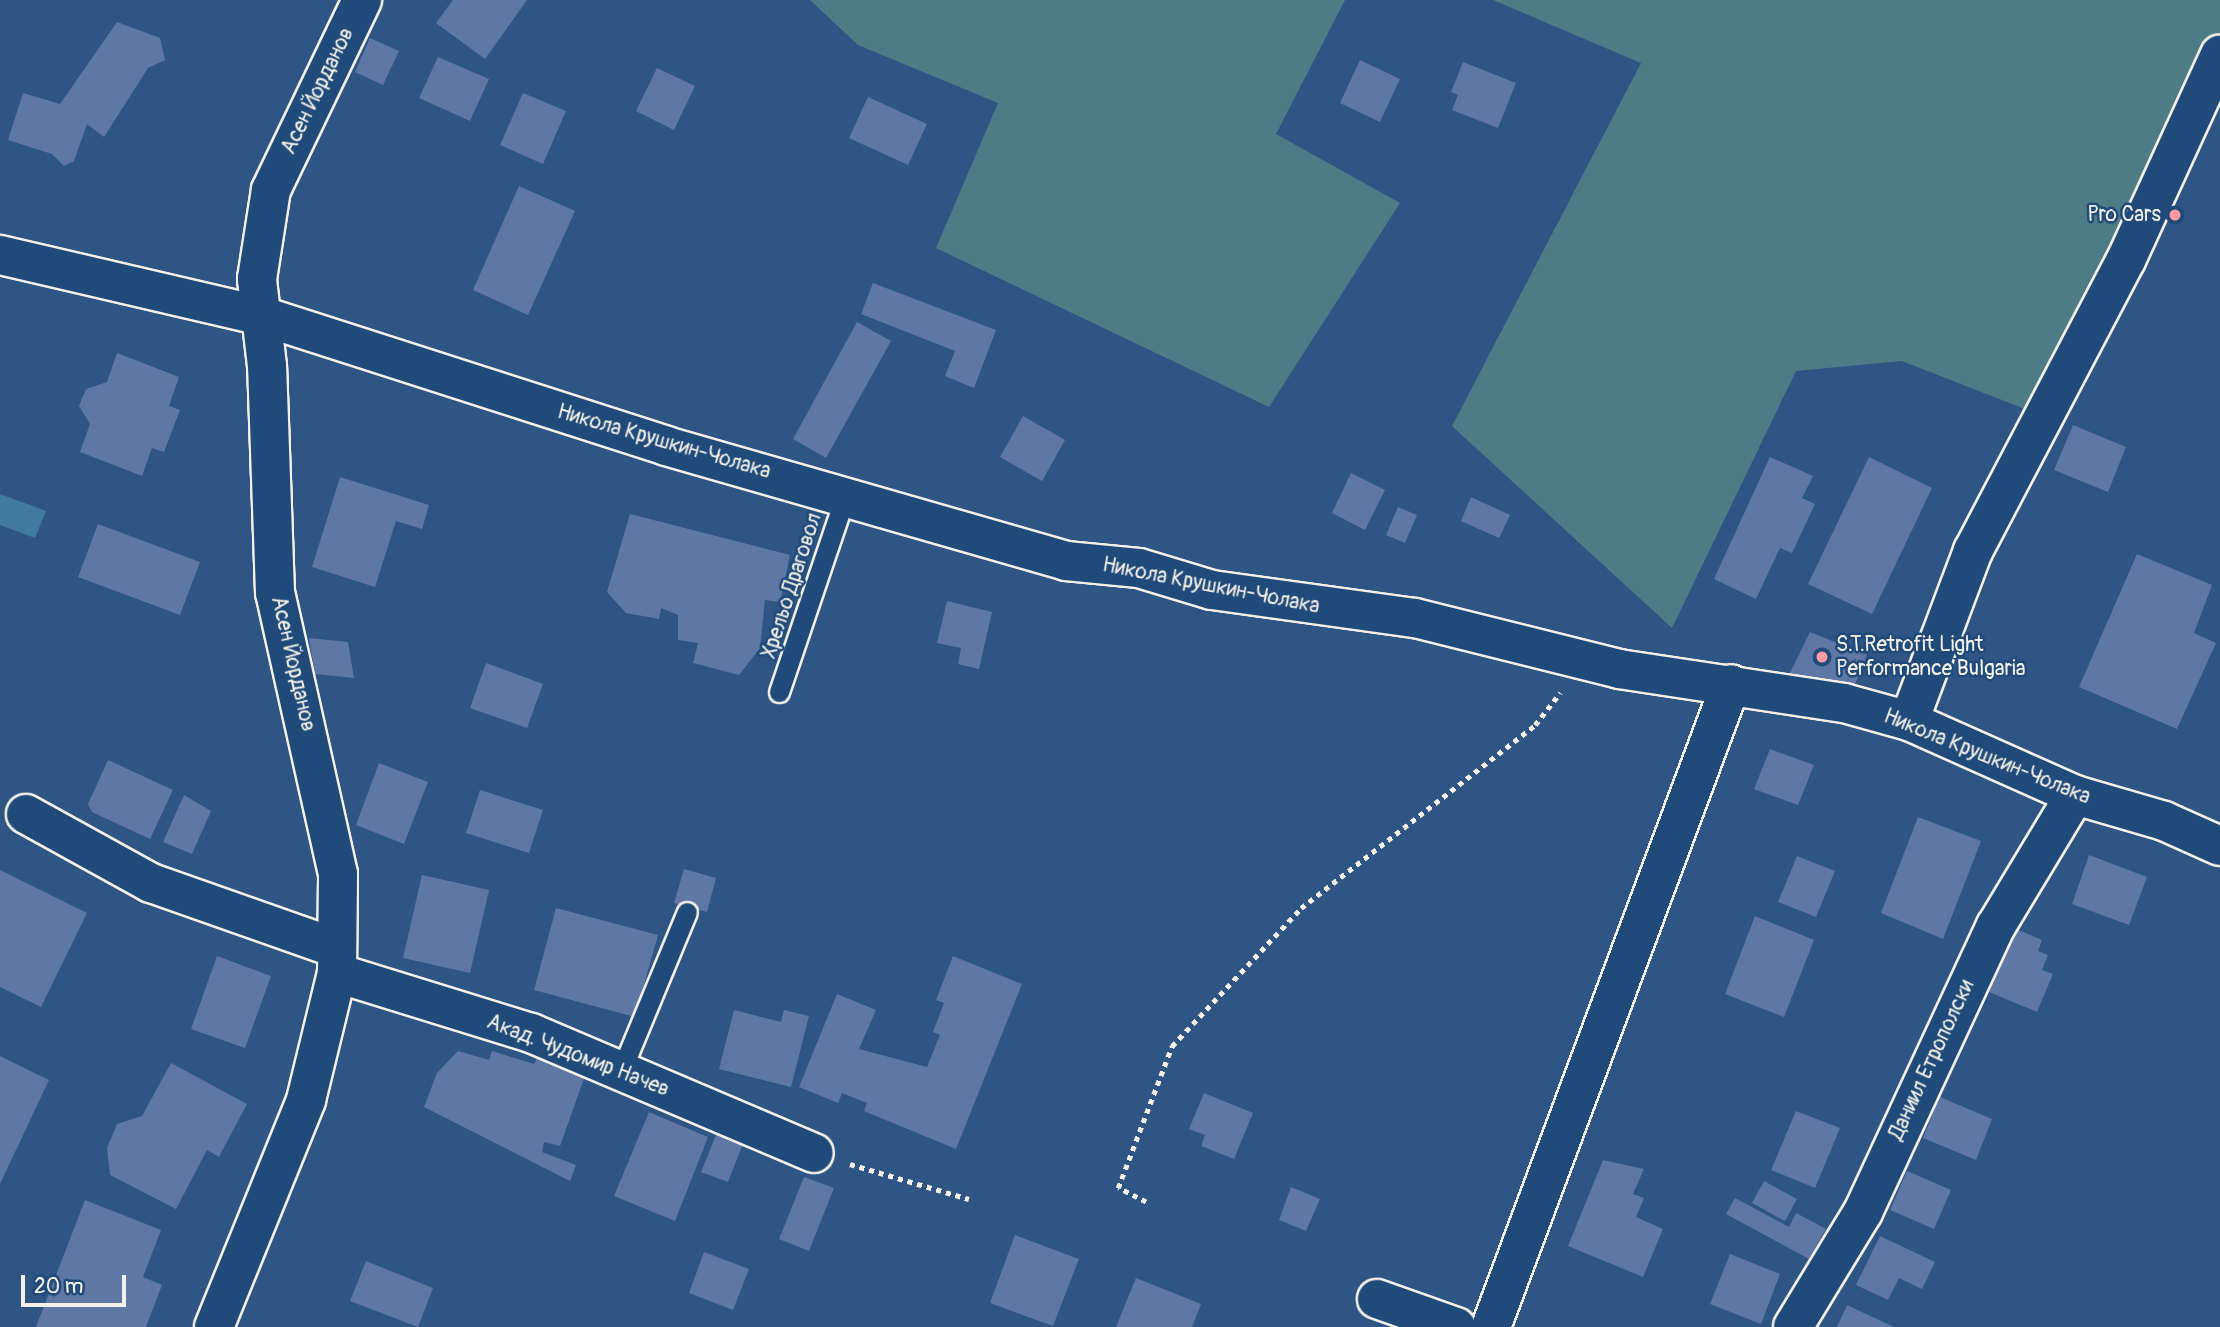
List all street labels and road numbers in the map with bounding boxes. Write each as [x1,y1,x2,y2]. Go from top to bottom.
street label: Асен Йорданов [276,23,360,159]
street label: Никола Крушкин-Чолака [554,399,774,485]
street label: Хрельо Драговол [757,510,827,662]
street label: Никола Крушкин-Чолака [1100,553,1322,619]
street label: Асен Йорданов [265,594,321,734]
street label: Никола Крушкин-Чолака [1880,704,2094,810]
street label: Даниил Етрополски [1884,976,1980,1144]
street label: Акад. Чудомир Начев [483,1010,673,1102]

